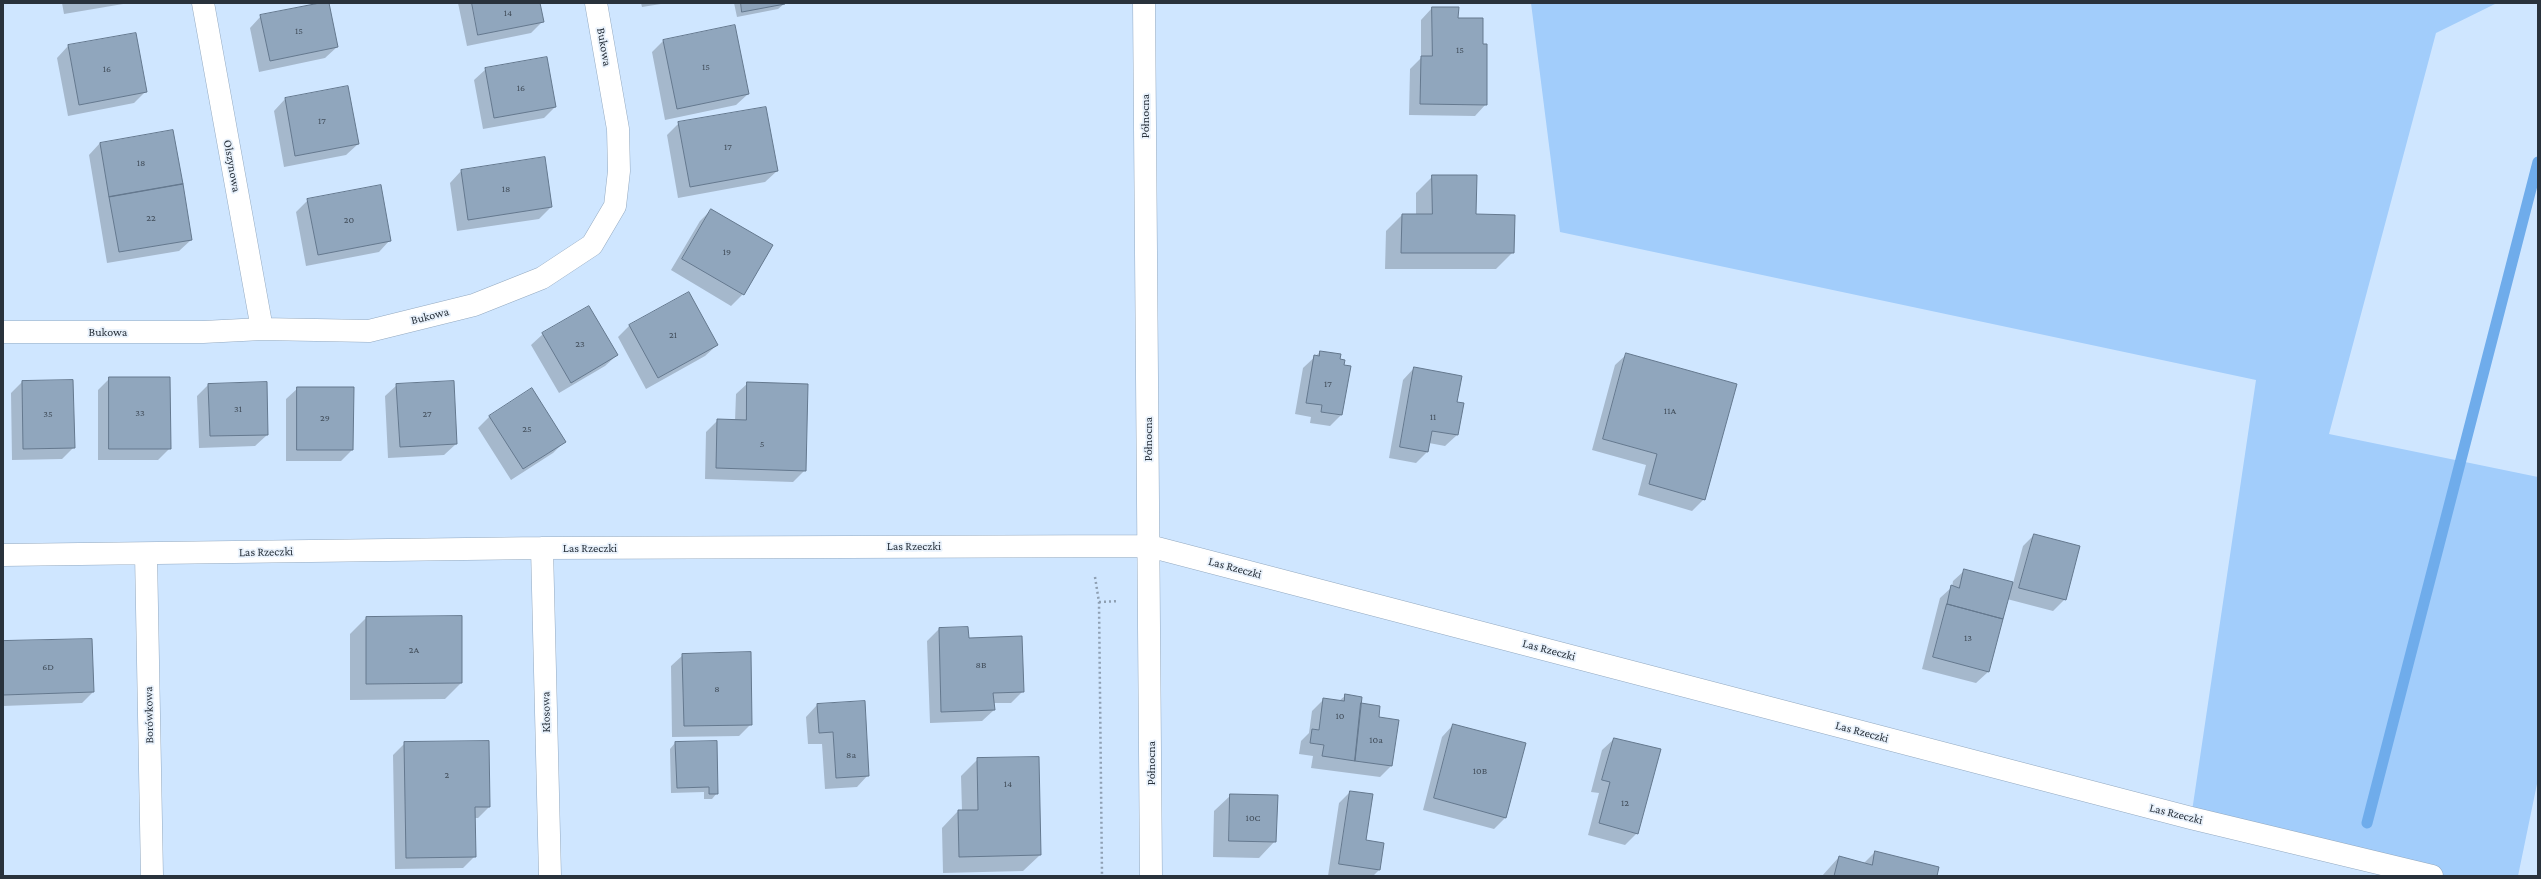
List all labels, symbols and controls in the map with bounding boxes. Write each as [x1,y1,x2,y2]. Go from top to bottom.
house number: 14 [504,7,512,19]
house number: 15 [295,25,303,37]
street label: Bukowa [594,27,614,67]
house number: 15 [1456,44,1464,56]
house number: 15 [702,61,710,73]
house number: 16 [103,63,111,75]
house number: 16 [517,82,525,94]
street label: Północna [1138,94,1152,138]
house number: 17 [318,115,326,127]
street label: Olszynowa [220,139,244,193]
house number: 17 [724,141,732,153]
house number: 18 [137,157,145,169]
house number: 18 [502,183,510,195]
house number: 22 [146,212,156,224]
house number: 20 [344,214,354,226]
house number: 19 [723,246,731,258]
street label: Bukowa [409,304,451,328]
street label: Bukowa [89,325,127,339]
house number: 21 [669,329,677,341]
house number: 23 [575,338,585,350]
house number: 17 [1324,378,1332,390]
house number: 31 [234,403,242,415]
house number: 11A [1664,405,1676,417]
house number: 33 [135,407,145,419]
house number: 35 [43,408,53,420]
house number: 27 [422,408,432,420]
house number: 11 [1430,411,1436,423]
house number: 29 [320,412,330,424]
street label: Północna [1141,417,1155,461]
house number: 25 [522,423,532,435]
house number: 5 [760,438,764,450]
street label: Las Rzeczki [887,539,941,553]
street label: Las Rzeczki [563,541,617,555]
street label: Las Rzeczki [239,544,293,560]
street label: Las Rzeczki [1207,554,1263,582]
house number: 13 [1964,632,1972,644]
street label: Las Rzeczki [1521,636,1577,664]
house number: 2A [409,644,419,656]
house number: 8B [976,659,986,671]
house number: 6D [42,661,54,673]
house number: 8 [714,683,720,695]
street label: Borówkowa [141,686,157,744]
street label: Kłosowa [538,691,554,733]
house number: 10 [1336,710,1344,722]
street label: Las Rzeczki [1834,718,1890,746]
house number: 10a [1369,734,1383,746]
street label: Północna [1144,741,1158,785]
house number: 8a [846,749,856,761]
house number: 10B [1473,765,1487,777]
house number: 2 [445,769,449,781]
house number: 14 [1004,778,1012,790]
house number: 12 [1621,797,1629,809]
street label: Las Rzeczki [2148,800,2204,828]
house number: 10C [1246,812,1260,824]

